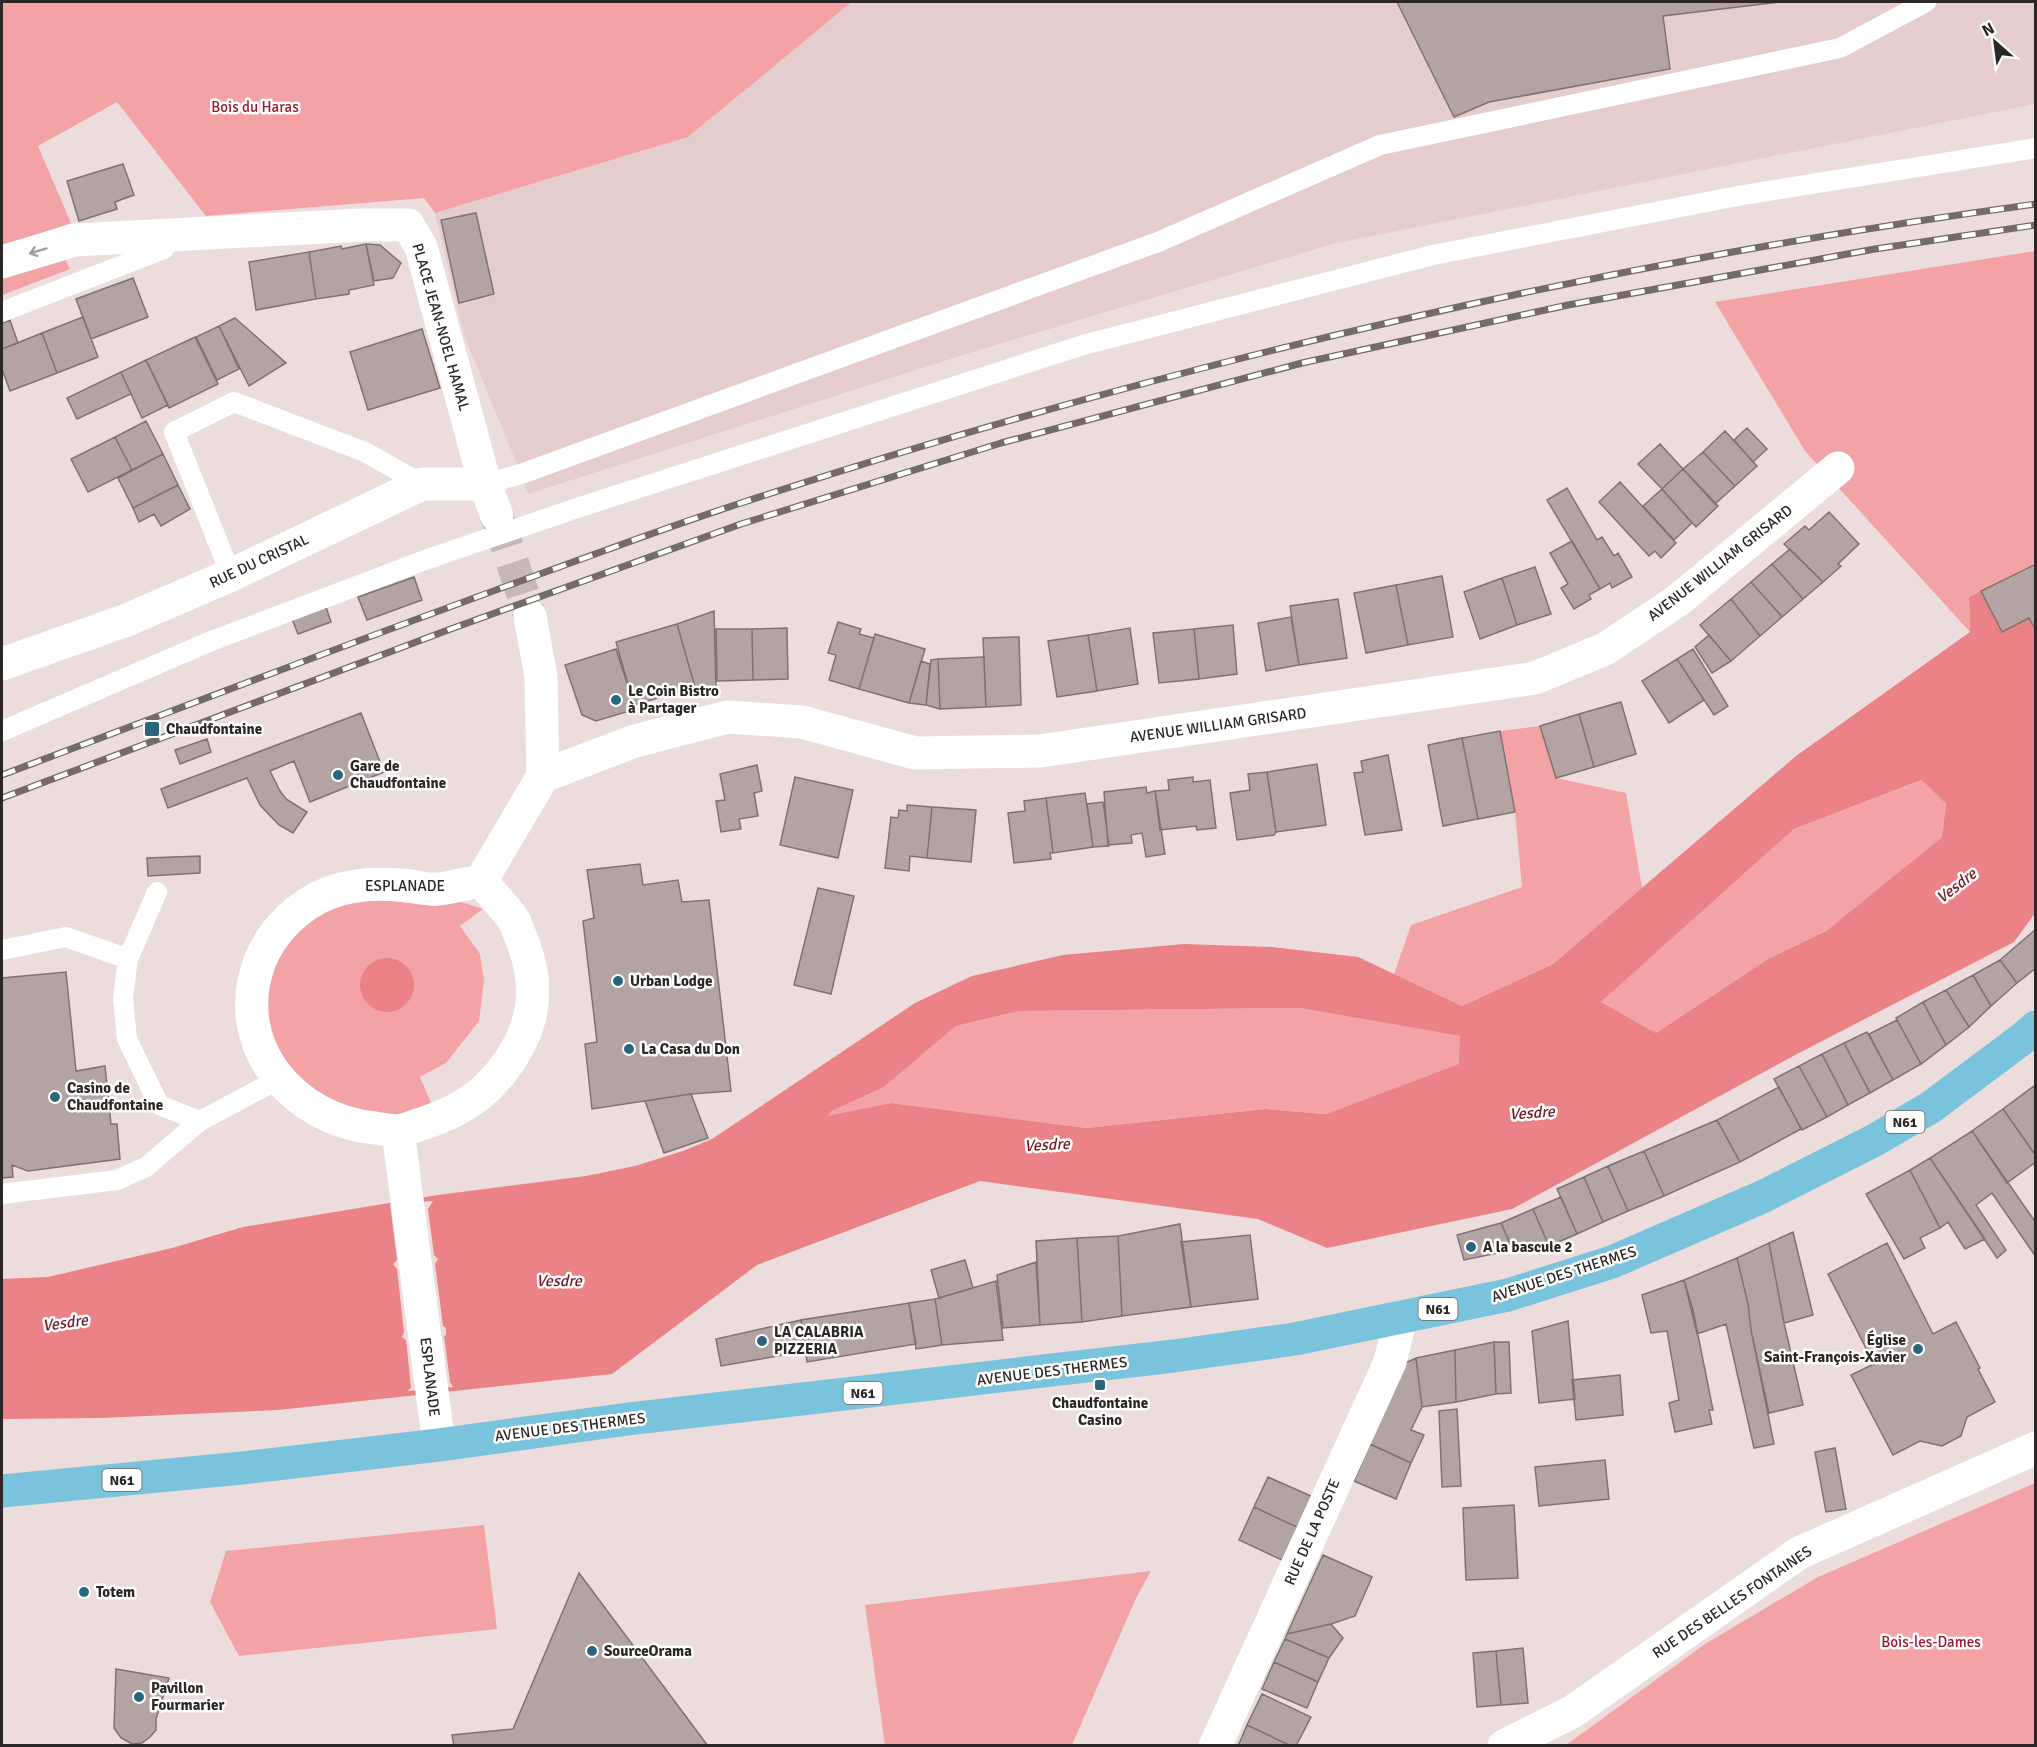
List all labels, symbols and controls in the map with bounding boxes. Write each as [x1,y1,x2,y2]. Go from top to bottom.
north arrow [1965,12,2025,72]
text: N [1979,18,1998,41]
park label: Bois du Haras [211,98,299,116]
street label: PLACE JEAN-NOEL HAMAL [408,241,474,413]
one-way arrow [29,246,48,257]
street label: AVENUE WILLIAM GRISARD [1644,501,1796,625]
street label: RUE DU CRISTAL [207,530,312,592]
place label: Le Coin Bistro à Partager [628,682,719,717]
marker: Le Coin Bistro à Partager [609,693,623,707]
street label: AVENUE WILLIAM GRISARD [1128,704,1308,746]
marker: Chaudfontaine [143,720,161,738]
place label: Chaudfontaine [166,720,262,738]
place label: Gare de Chaudfontaine [350,757,446,792]
marker: Gare de Chaudfontaine [331,768,345,782]
water label: Vesdre [1933,863,1981,908]
street label: ESPLANADE [365,877,445,895]
place label: Urban Lodge [630,972,712,990]
marker: Urban Lodge [611,974,625,988]
place label: La Casa du Don [641,1040,740,1058]
marker: La Casa du Don [622,1042,636,1056]
place label: Casino de Chaudfontaine [67,1079,163,1114]
marker: Casino de Chaudfontaine [48,1090,62,1104]
water label: Vesdre [1509,1101,1556,1125]
road number: N61 [1886,1111,1924,1133]
water label: Vesdre [1024,1134,1071,1156]
place label: A la bascule 2 [1483,1238,1573,1256]
marker: A la bascule 2 [1464,1240,1478,1254]
street label: AVENUE DES THERMES [1489,1242,1639,1306]
water label: Vesdre [536,1271,583,1291]
road number: N61 [1418,1298,1458,1320]
water label: Vesdre [41,1310,90,1336]
place label: LA CALABRIA PIZZERIA [774,1323,864,1358]
place label: Église Saint-François-Xavier [1764,1330,1906,1366]
marker: LA CALABRIA PIZZERIA [755,1334,769,1348]
street label: ESPLANADE [416,1336,444,1418]
marker: Église Saint-François-Xavier [1911,1342,1925,1356]
street label: AVENUE DES THERMES [976,1353,1128,1389]
marker: Chaudfontaine Casino [1093,1378,1107,1392]
road number: N61 [844,1382,882,1404]
place label: Chaudfontaine Casino [1052,1394,1148,1429]
street label: AVENUE DES THERMES [494,1409,646,1445]
road number: N61 [102,1469,142,1491]
street label: RUE DE LA POSTE [1280,1476,1344,1588]
street label: RUE DES BELLES FONTAINES [1649,1542,1815,1662]
place label: Totem [96,1583,135,1601]
marker: Totem [77,1585,91,1599]
park label: Bois-les-Dames [1881,1633,1981,1651]
place label: SourceOrama [604,1642,692,1660]
marker: SourceOrama [585,1644,599,1658]
place label: Pavillon Fourmarier [151,1679,225,1714]
marker: Pavillon Fourmarier [132,1690,146,1704]

